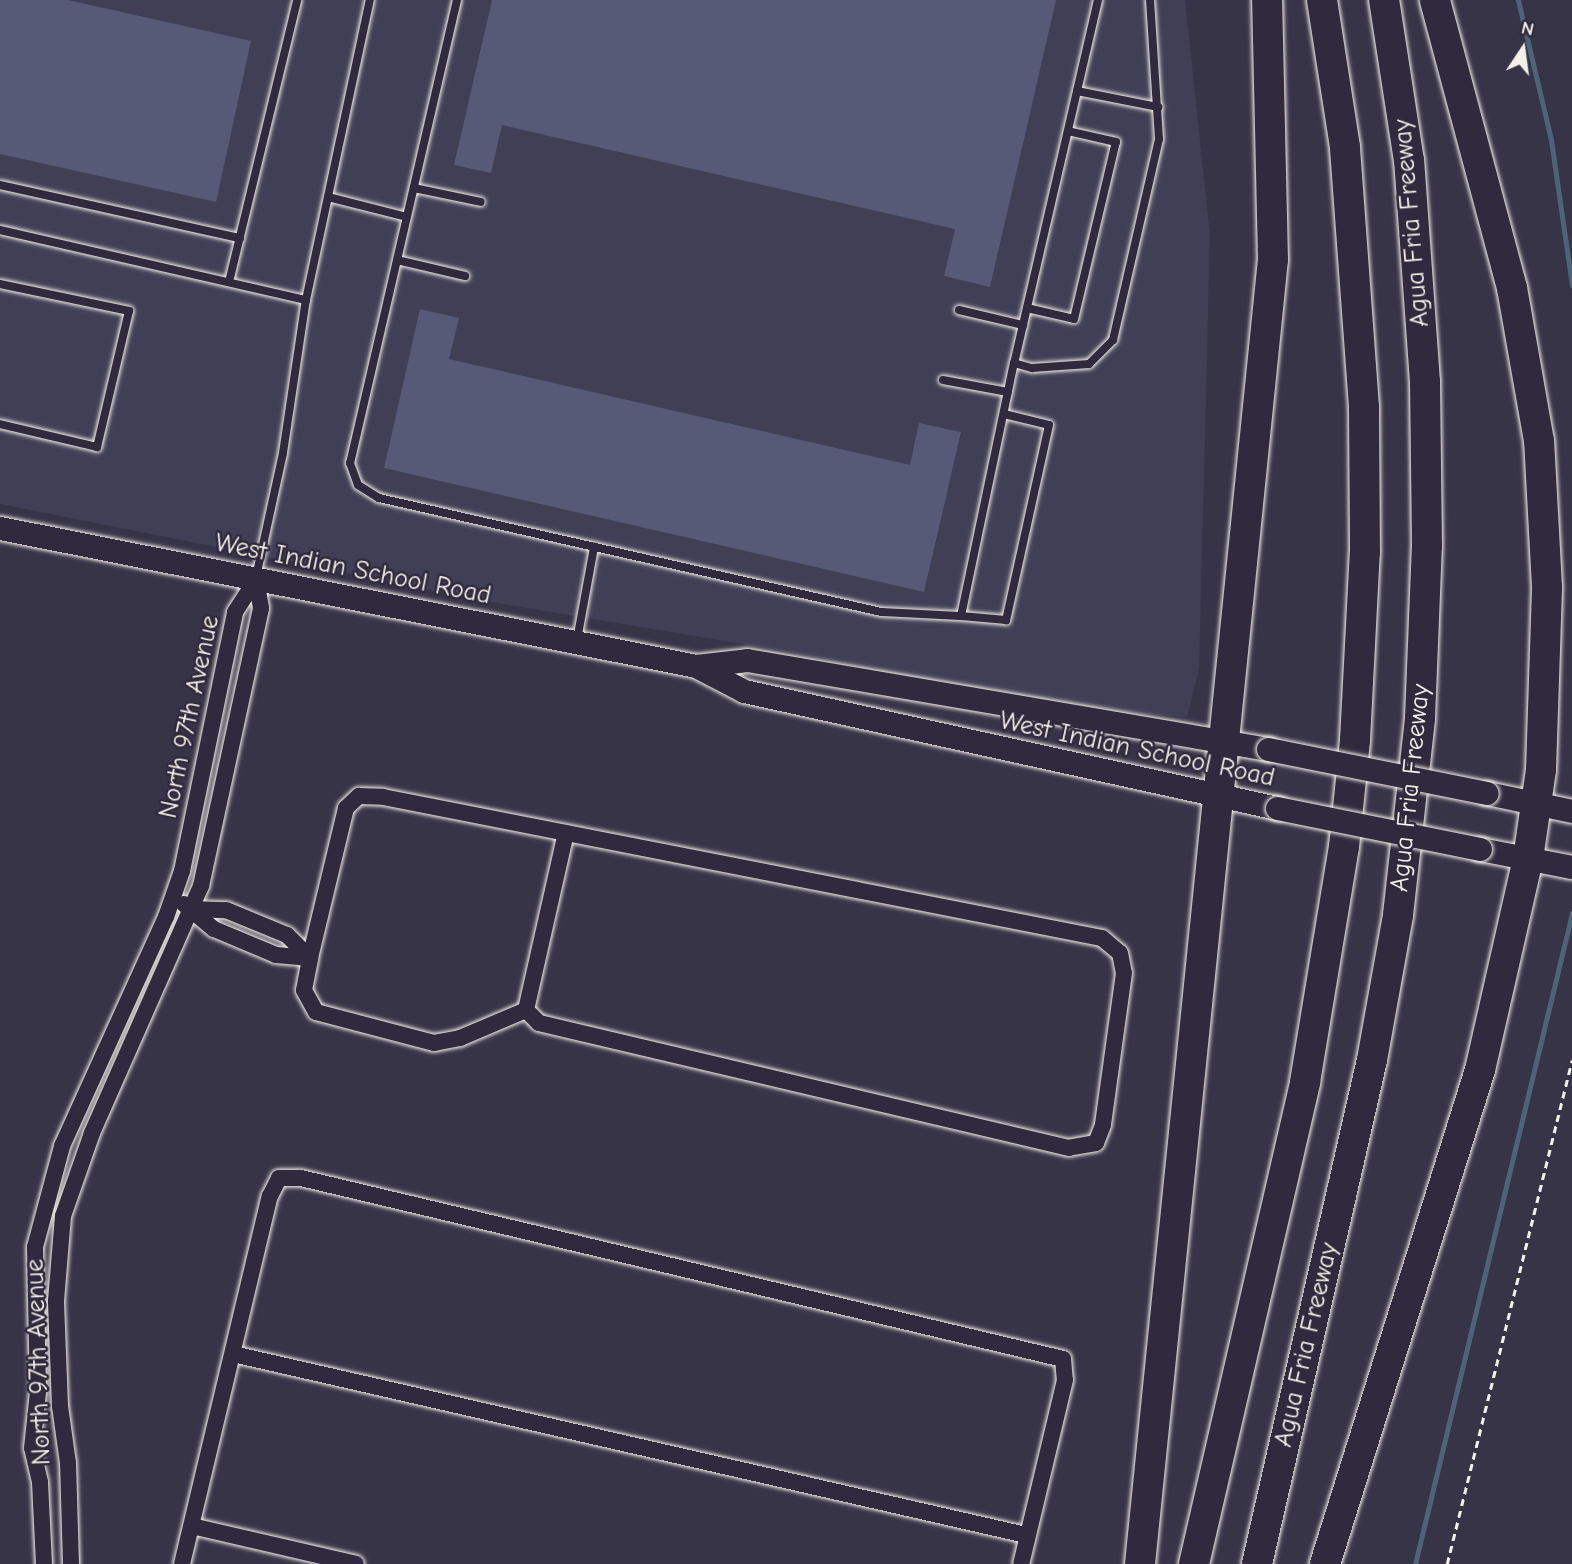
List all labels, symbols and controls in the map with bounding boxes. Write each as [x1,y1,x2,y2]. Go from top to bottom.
north arrow [1488,14,1558,84]
text: N [1519,16,1536,41]
street label: Agua Fria Freeway [1387,118,1437,328]
street label: West Indian School Road [212,528,494,612]
street label: North 97th Avenue [153,613,227,821]
street label: Agua Fria Freeway [1385,683,1437,893]
street label: West Indian School Road [997,706,1277,794]
street label: Agua Fria Freeway [1268,1240,1346,1450]
street label: North 97th Avenue [20,1258,58,1466]

